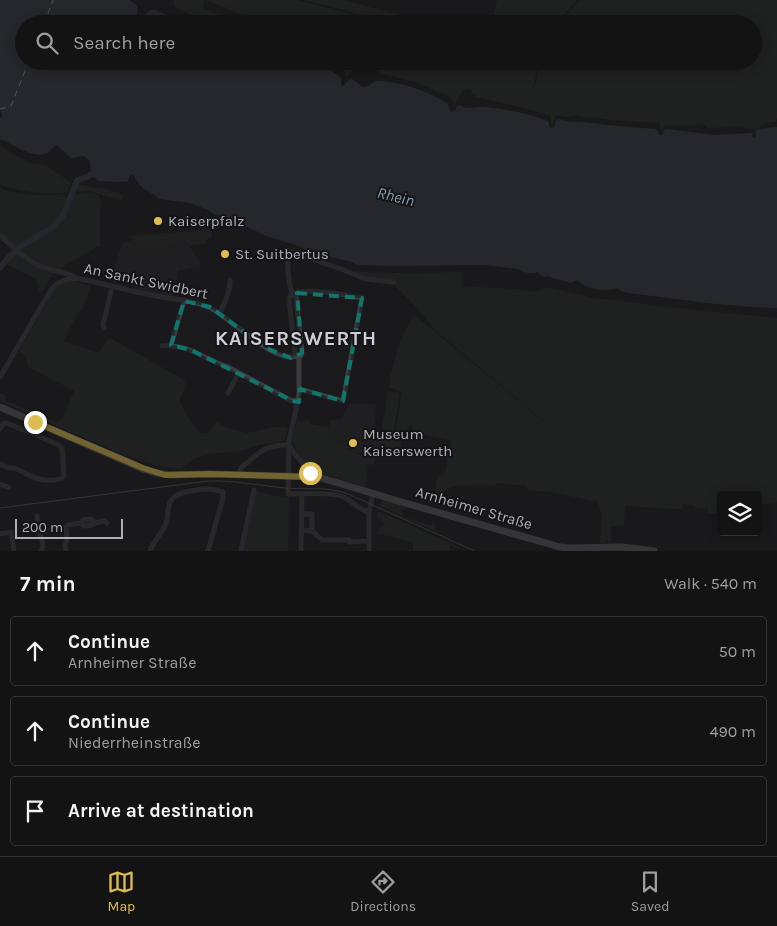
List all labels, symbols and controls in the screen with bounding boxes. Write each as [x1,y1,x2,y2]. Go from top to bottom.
search box [15,15,762,70]
icon: search [33,29,61,57]
text: Search here [73,32,175,54]
water label: Rhein [375,183,417,210]
place label: Kaiserpfalz [168,212,244,230]
marker: Kaiserpfalz [152,215,164,227]
place label: St. Suitbertus [235,245,329,263]
marker: St. Suitbertus [219,248,231,260]
street label: An Sankt Swidbert [82,259,210,303]
district label: KAISERSWERTH [215,327,377,350]
route end [24,411,47,434]
place label: Museum Kaiserswerth [363,425,452,460]
marker: Museum Kaiserswerth [347,437,359,449]
route start [299,462,322,485]
street label: Arnheimer Straße [414,483,534,533]
map controls [717,491,762,536]
button: layers [717,491,762,536]
scale bar [15,516,122,539]
text: 200 m [22,519,63,536]
text: 7 min [20,572,76,596]
text: Walk · 540 m [664,574,757,593]
text: Continue [68,631,150,653]
icon: ahead [21,637,49,665]
text: 50 m [719,642,756,661]
text: Arnheimer Straße [68,653,196,672]
text: Continue [68,711,150,733]
icon: ahead [21,717,49,745]
text: 490 m [710,722,756,741]
text: Niederrheinstraße [68,733,201,752]
icon: arrive [21,797,49,825]
text: Arrive at destination [68,800,254,822]
tab: Map [107,868,135,915]
tab: Directions [350,868,416,915]
tab: Saved [631,868,670,915]

